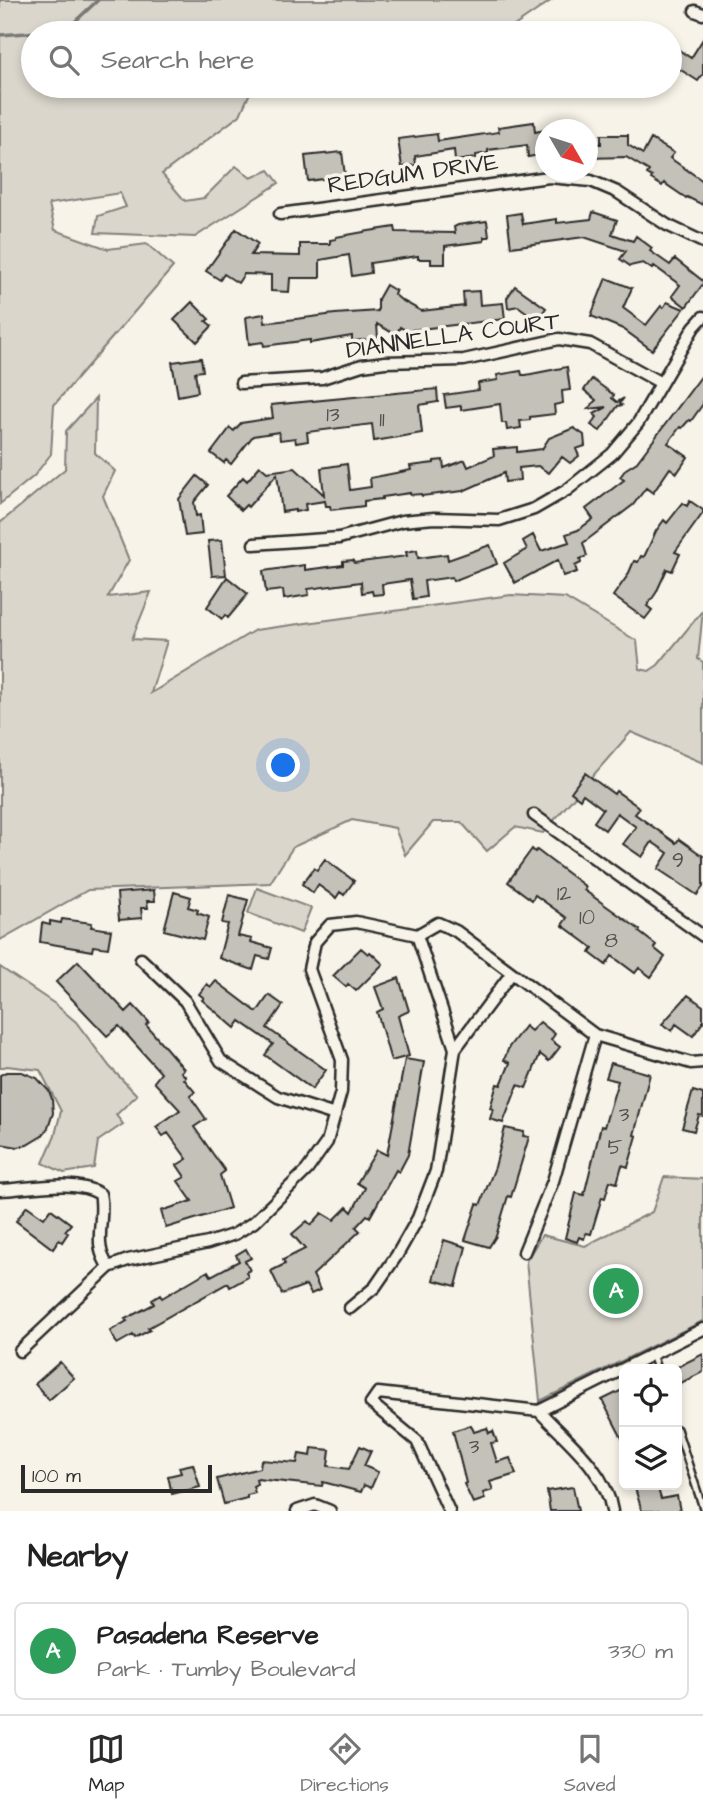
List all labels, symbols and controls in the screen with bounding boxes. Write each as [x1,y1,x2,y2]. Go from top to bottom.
search box [21,21,682,98]
icon: search [45,41,83,79]
text: Search here [101,42,254,78]
north arrow [535,119,598,182]
street label: REDGUM DRIVE [325,145,501,203]
street label: DIANNELLA COURT [344,304,562,368]
house number: 13 [326,400,340,429]
house number: 11 [379,405,385,434]
your location [266,748,300,782]
house number: 9 [672,846,684,875]
house number: 12 [557,879,571,908]
house number: 10 [579,903,595,932]
house number: 8 [604,926,618,955]
house number: 3 [619,1100,630,1129]
house number: 5 [608,1133,623,1162]
pin: A [593,1265,639,1317]
map controls [619,1364,682,1490]
button: locate [619,1364,682,1427]
button: layers [619,1427,682,1490]
house number: 3 [469,1432,480,1461]
scale bar [21,1462,212,1494]
text: 100 m [32,1463,81,1490]
text: Nearby [28,1536,128,1578]
text: Pasadena Reserve [97,1617,319,1653]
text: A [46,1635,60,1667]
text: 330 m [608,1635,673,1667]
text: Park · Tumby Boulevard [97,1653,356,1685]
tab: Map [87,1730,125,1799]
tab: Directions [300,1730,389,1799]
tab: Saved [564,1730,615,1799]

